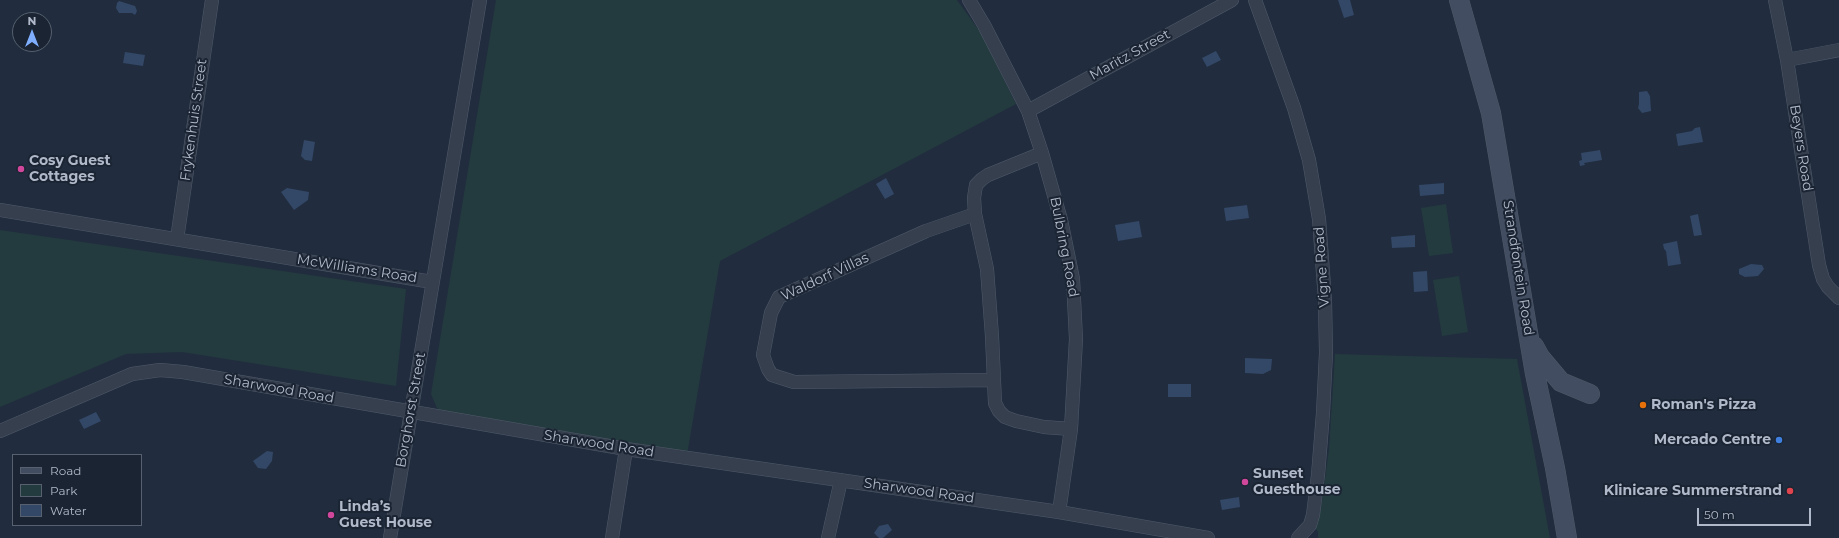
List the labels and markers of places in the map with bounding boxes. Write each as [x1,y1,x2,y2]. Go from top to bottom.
place label: Cosy Guest Cottages [29,153,111,186]
marker: Cosy Guest Cottages [16,164,26,174]
place label: Roman's Pizza [1651,397,1756,413]
marker: Roman's Pizza [1638,400,1648,410]
place label: Mercado Centre [1654,432,1771,448]
marker: Mercado Centre [1774,435,1784,445]
place label: Sunset Guesthouse [1253,466,1341,498]
marker: Sunset Guesthouse [1240,477,1250,487]
place label: Klinicare Summerstrand [1604,483,1782,499]
marker: Klinicare Summerstrand [1785,486,1795,496]
place label: Linda’s Guest House [339,499,432,532]
marker: Linda’s Guest House [326,510,336,520]

